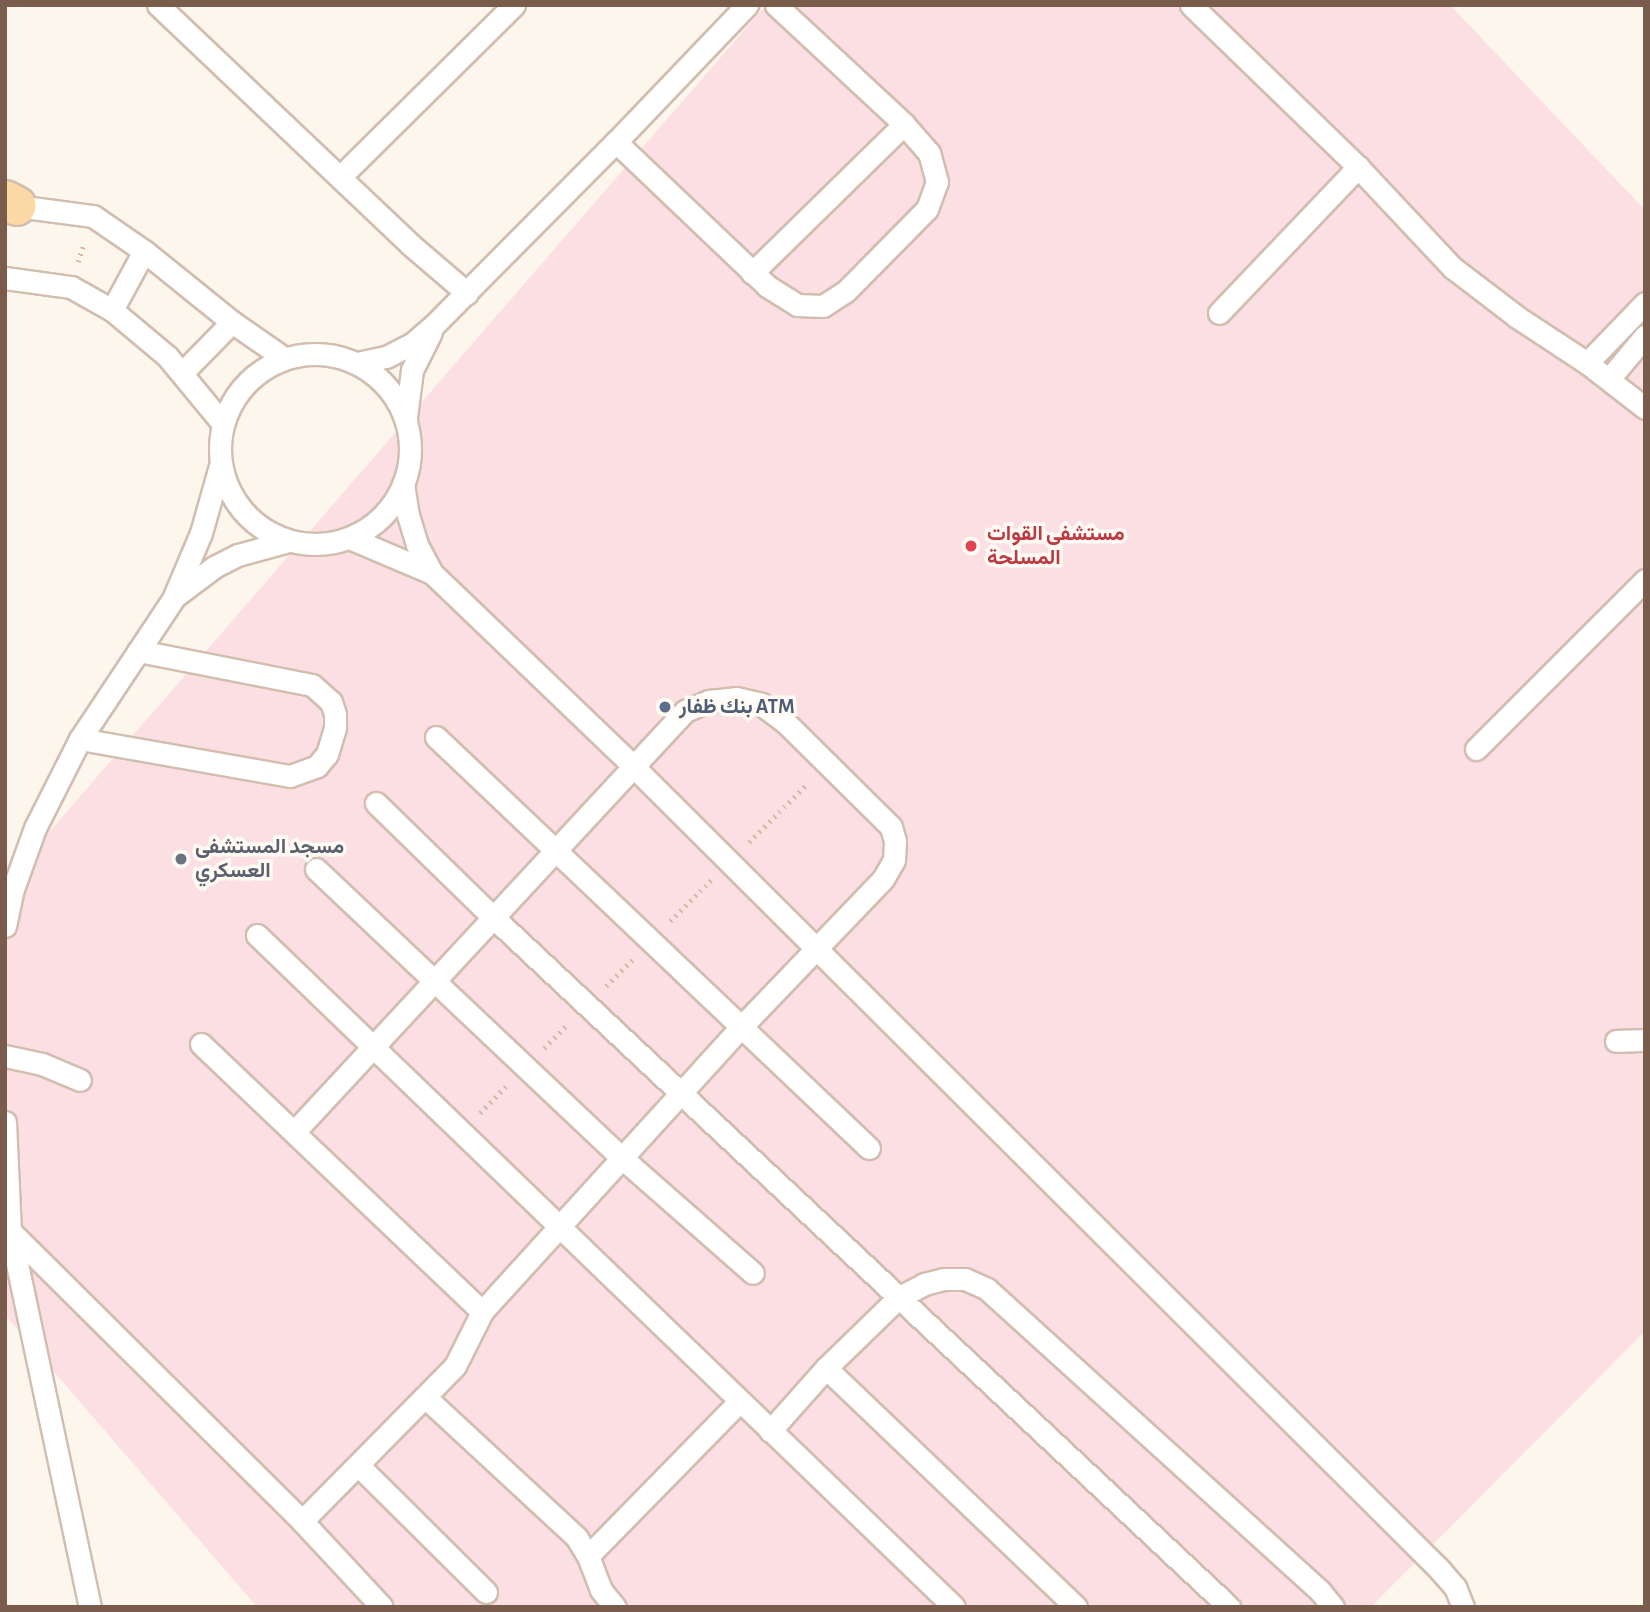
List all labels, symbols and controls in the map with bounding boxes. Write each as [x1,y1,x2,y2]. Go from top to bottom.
place label: مستشفى القوات المسلحة [987,521,1125,571]
marker: مستشفى القوات المسلحة [961,536,981,556]
place label: بنك ظفار ATM [679,694,795,720]
marker: بنك ظفار ATM [657,699,673,715]
place label: مسجد المستشفى العسكري [195,834,344,884]
marker: مسجد المستشفى العسكري [173,851,189,867]

